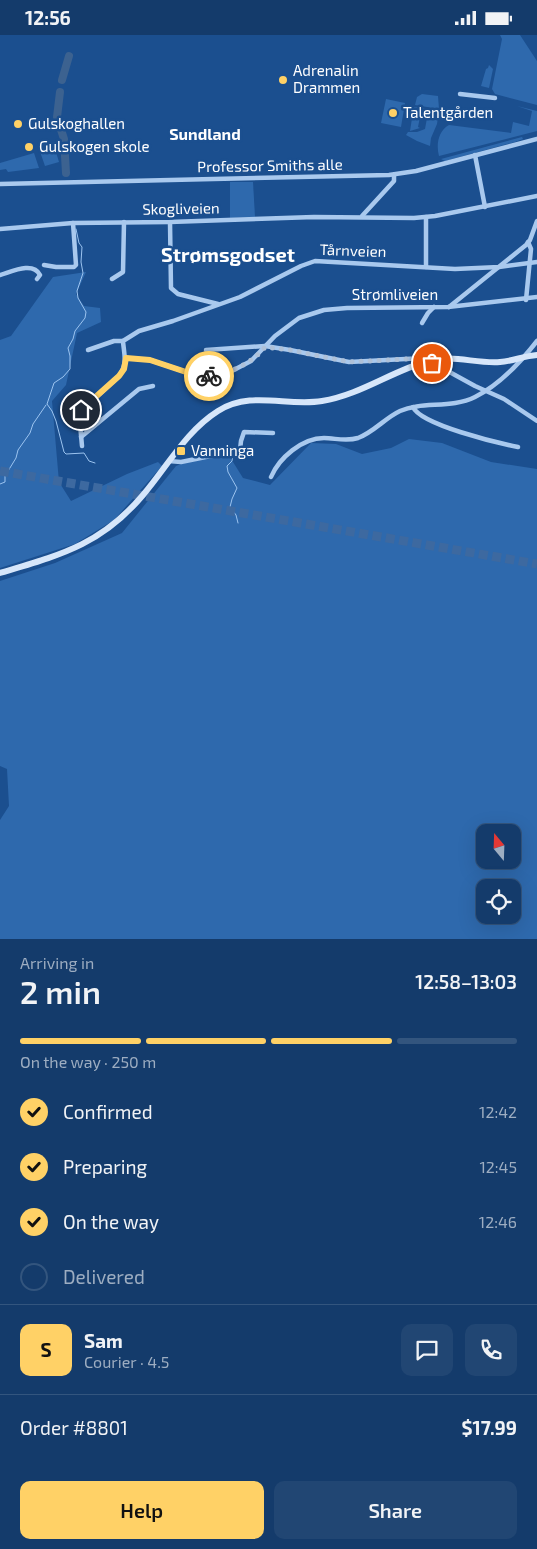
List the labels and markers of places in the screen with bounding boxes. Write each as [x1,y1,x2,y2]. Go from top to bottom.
place label: Adrenalin Drammen [293,61,360,96]
marker: Adrenalin Drammen [277,74,289,86]
place label: Talentgården [403,103,493,121]
marker: Talentgården [387,107,399,119]
place label: Gulskoghallen [28,114,125,132]
marker: Gulskoghallen [12,118,24,130]
place label: Gulskogen skole [39,137,149,155]
marker: Gulskogen skole [23,141,35,153]
pin [411,342,453,384]
pin [60,389,102,431]
place label: Vanninga [191,441,254,459]
marker: Vanninga [175,445,187,457]

